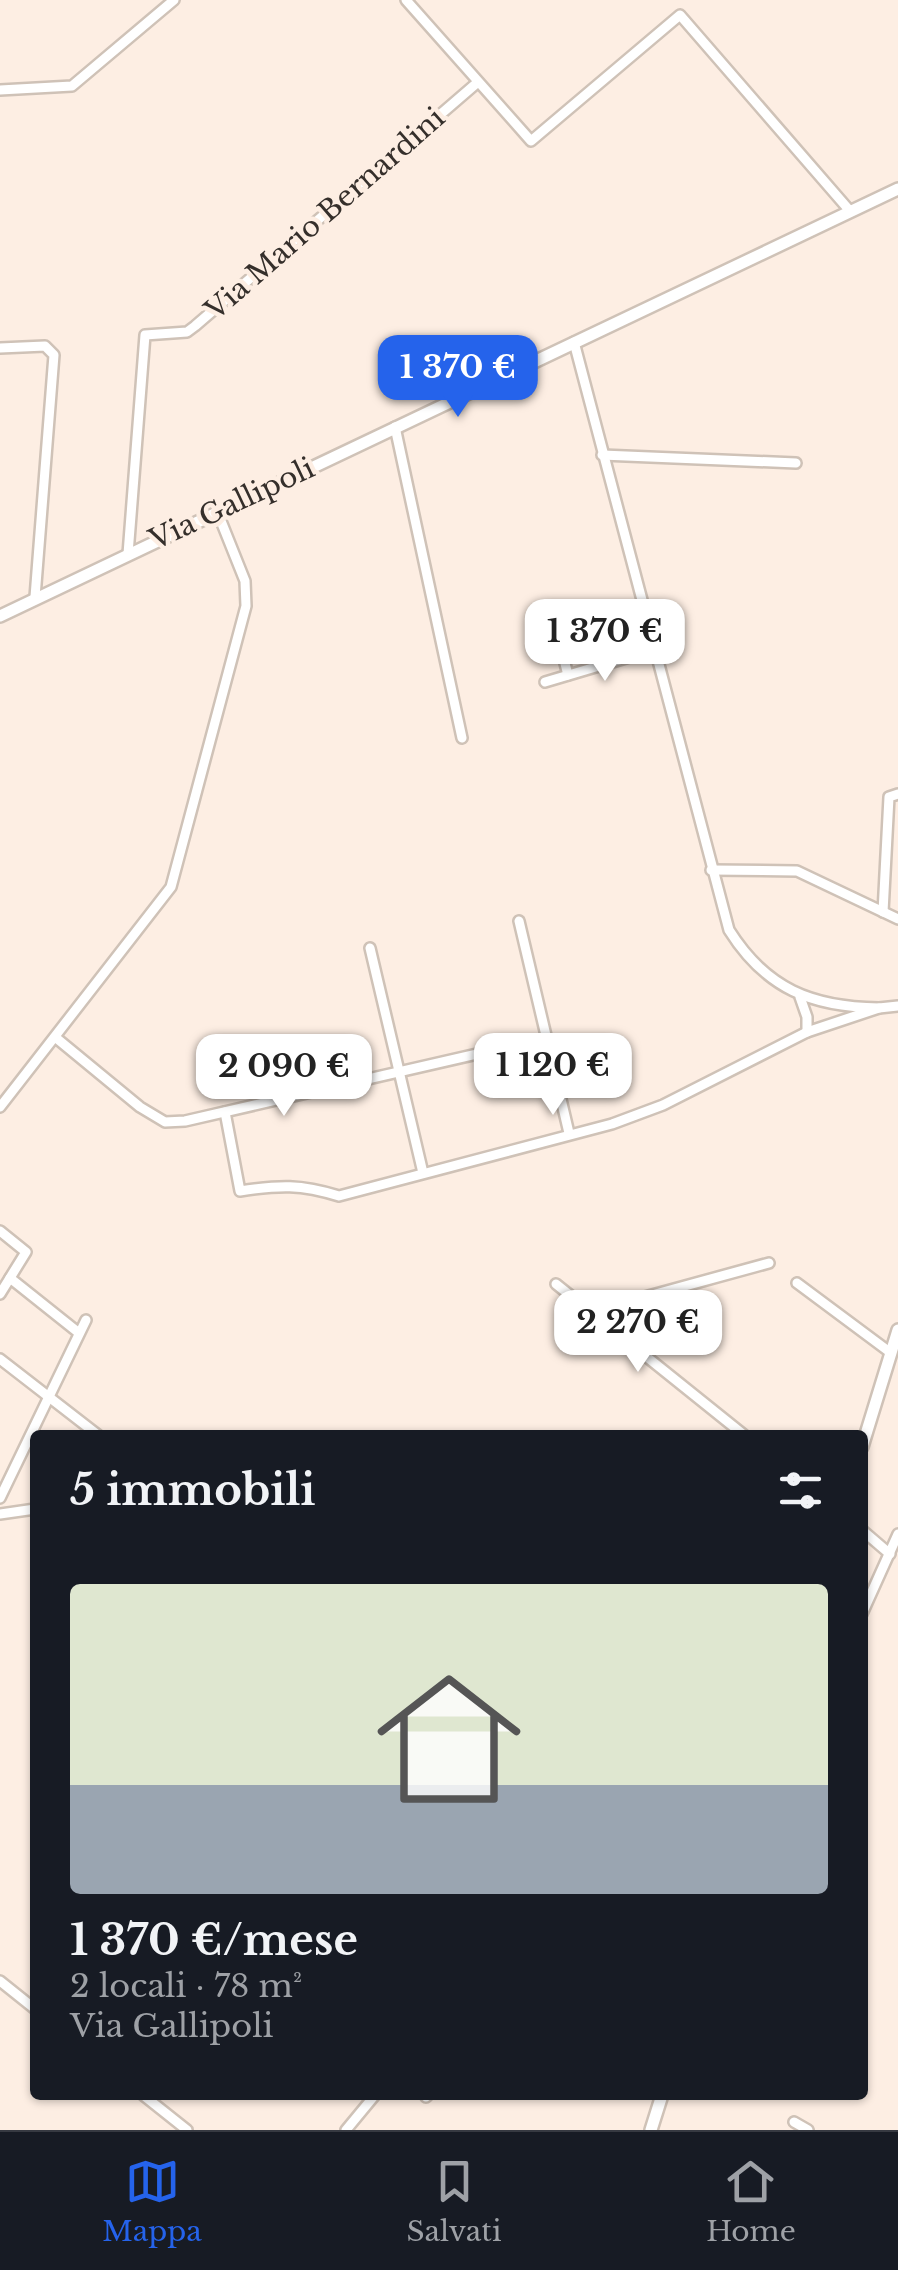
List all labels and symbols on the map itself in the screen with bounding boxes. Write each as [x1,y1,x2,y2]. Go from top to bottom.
street label: Via Mario Bernardini [197,100,452,328]
pin: 1 370 € [366,335,550,420]
street label: Via Gallipoli [143,451,320,558]
pin: 1 370 € [513,599,697,684]
pin: 1 120 € [461,1033,645,1118]
pin: 2 090 € [192,1034,376,1119]
pin: 2 270 € [546,1290,730,1375]

